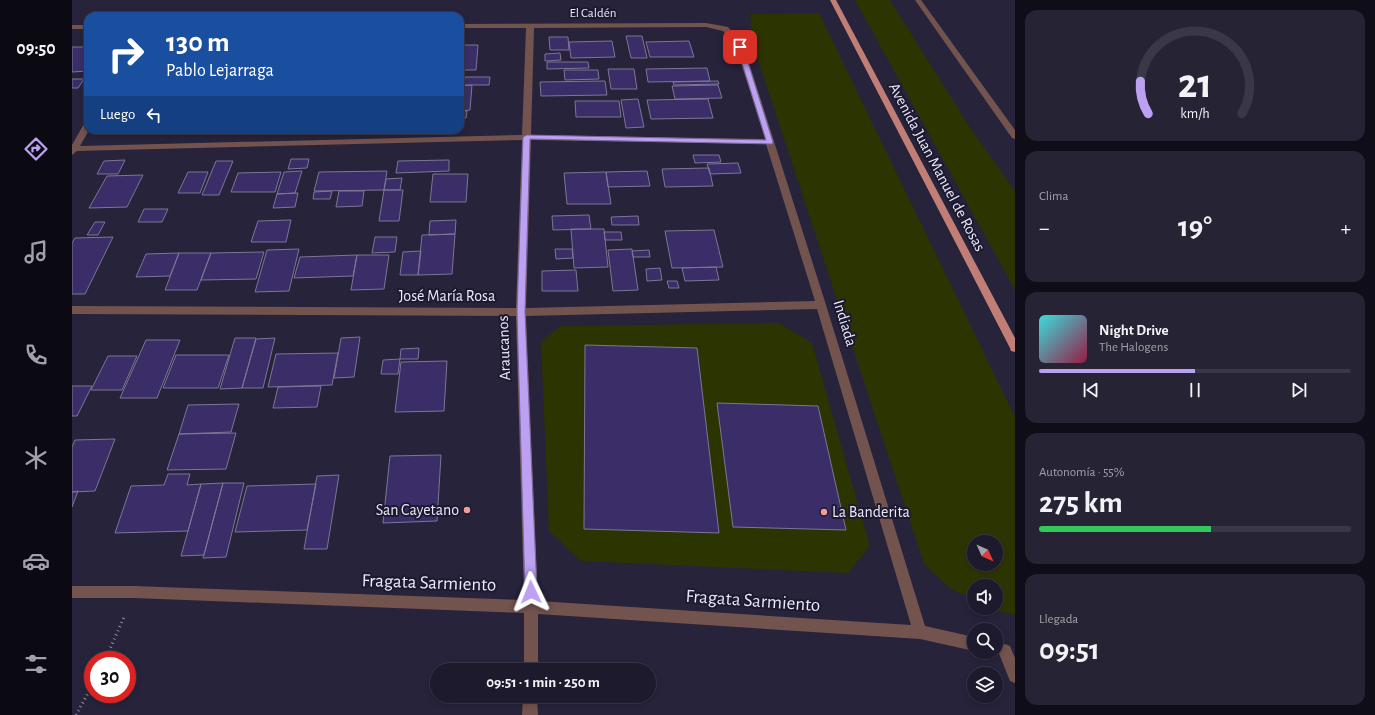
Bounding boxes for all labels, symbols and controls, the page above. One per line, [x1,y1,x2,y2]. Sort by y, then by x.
street label: El Caldén [569,7,617,20]
icon: right [100,28,152,80]
text: 130 m [166,29,230,57]
pin [723,30,757,64]
icon: arrive [729,36,751,58]
text: 09:50 [16,40,56,58]
text: Pablo Lejarraga [166,62,274,80]
text: 21 [1178,63,1212,104]
street label: Avenida Juan Manuel de Rosas [886,80,988,254]
icon: left [143,104,165,126]
text: km/h [1180,106,1210,120]
text: Luego [100,107,135,122]
icon: directions [22,135,50,163]
text: Clima [1039,190,1069,203]
text: 19° [1178,212,1212,242]
text: − [1039,217,1050,239]
text: + [1340,217,1351,239]
icon: music [22,238,50,266]
street label: José María Rosa [399,288,495,304]
street label: Indiada [830,298,860,348]
street label: Araucanos [495,315,513,381]
text: Night Drive [1099,323,1169,338]
icon: phone [22,341,50,369]
text: The Halogens [1099,341,1168,354]
icon: previous [1080,379,1102,401]
icon: pause [1184,379,1206,401]
icon: next [1288,379,1310,401]
icon: climate [22,444,50,472]
text: Autonomía · 55% [1039,466,1124,479]
text: 275 km [1039,488,1123,518]
place label: San Cayetano [376,502,459,519]
place label: La Banderita [832,504,910,520]
marker: San Cayetano [462,505,472,515]
marker: La Banderita [819,507,829,517]
north arrow [967,535,1003,571]
map controls [967,535,1003,703]
icon: car [22,547,50,575]
street label: Fragata Sarmiento [361,571,497,595]
position arrow [510,571,552,613]
button: sound [967,579,1003,615]
street label: Fragata Sarmiento [685,587,821,615]
text: Llegada [1039,613,1078,626]
button: search [967,623,1003,659]
text: 09:51 [1039,635,1100,665]
icon: filters [22,650,50,678]
speed limit sign: 30 [84,651,136,703]
button: layers [967,667,1003,703]
text: 09:51 · 1 min · 250 m [486,675,600,690]

